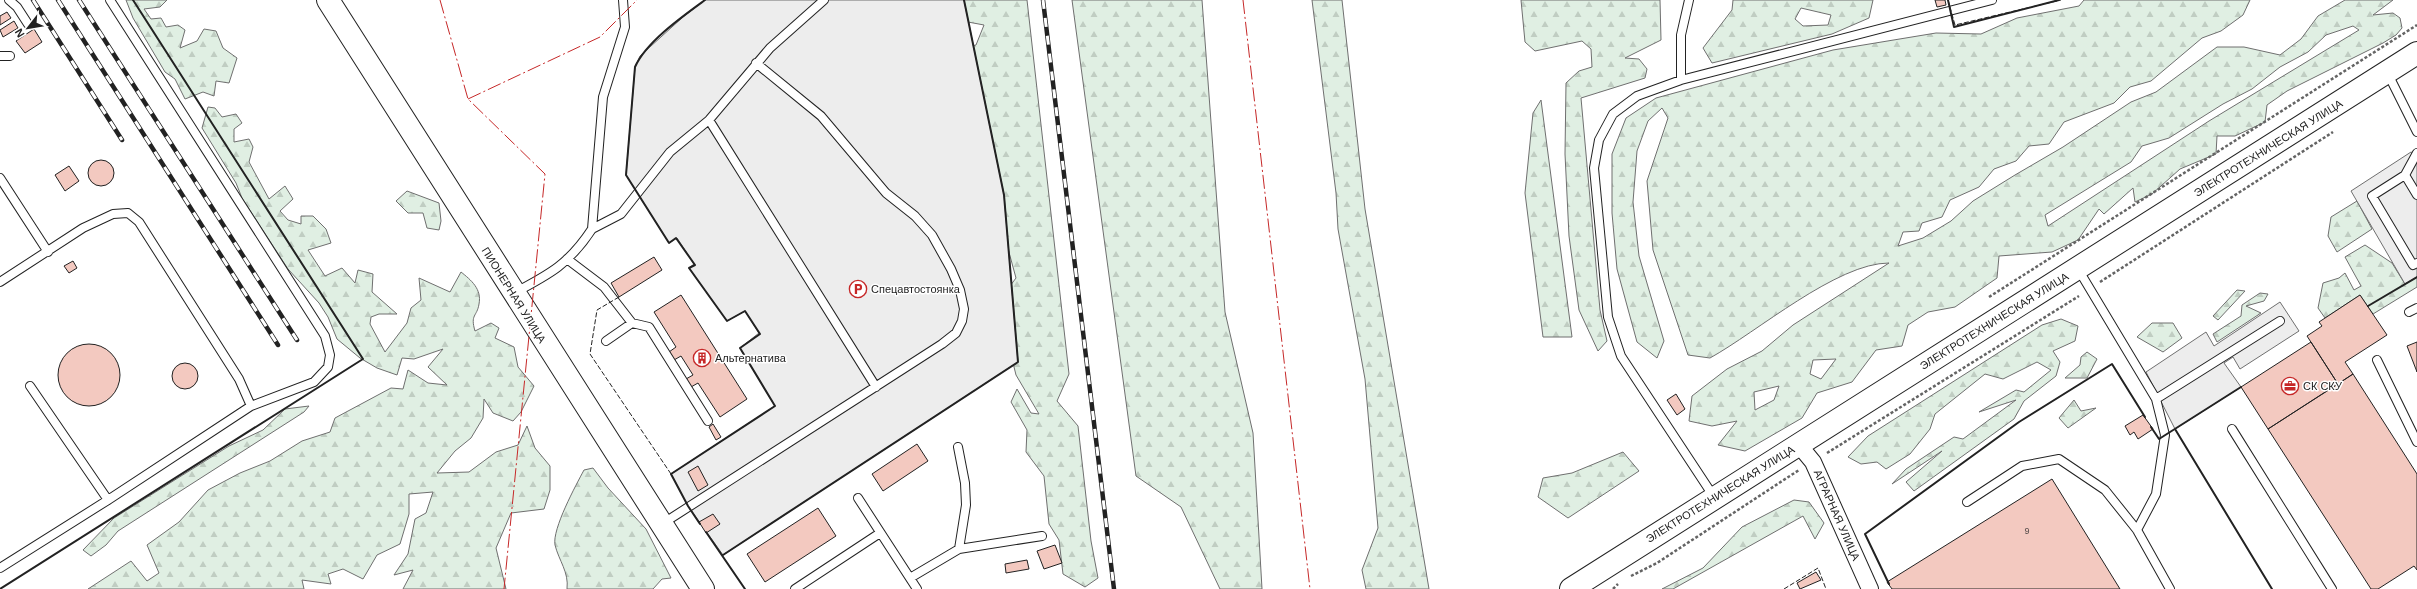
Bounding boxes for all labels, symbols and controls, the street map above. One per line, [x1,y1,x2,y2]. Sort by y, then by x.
north arrow [8,8,48,48]
text: N [12,27,27,40]
street label: ЭЛЕКТРОТЕХНИЧЕСКАЯ УЛИЦА [2192,97,2345,199]
street label: ПИОНЕРНАЯ УЛИЦА [480,245,549,346]
street label: ЭЛЕКТРОТЕХНИЧЕСКАЯ УЛИЦА [1918,270,2071,372]
parking icon: Спецавтостоянка [848,279,868,299]
place label: Спецавтостоянка [871,283,961,295]
building icon: Альтернатива [692,348,712,368]
place label: Альтернатива [715,352,787,364]
office icon: СК СКУ [2280,376,2300,396]
place label: СК СКУ [2303,380,2343,392]
street label: ЭЛЕКТРОТЕХНИЧЕСКАЯ УЛИЦА [1644,443,1797,545]
street label: АГРАРНАЯ УЛИЦА [1812,468,1863,563]
house number: 9 [2024,526,2030,536]

